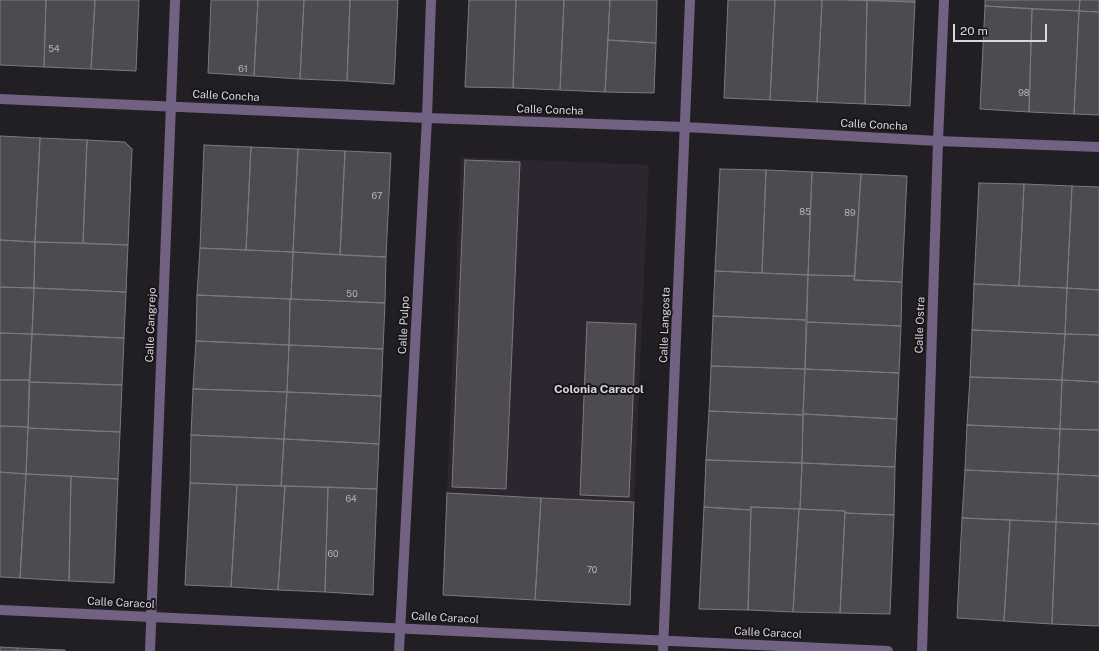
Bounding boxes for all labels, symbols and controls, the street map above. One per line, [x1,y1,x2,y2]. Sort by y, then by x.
scale bar [955,16,1049,42]
text: 20 m [960,24,988,38]
house number: 54 [48,44,60,54]
house number: 61 [238,64,248,74]
street label: Calle Concha [192,88,260,104]
house number: 98 [1018,88,1030,98]
street label: Calle Concha [516,102,584,118]
street label: Calle Concha [840,117,908,133]
house number: 67 [372,191,382,201]
house number: 85 [799,207,811,217]
house number: 89 [844,208,856,218]
street label: Calle Cangrejo [143,287,159,363]
street label: Calle Langosta [657,287,673,363]
house number: 50 [346,289,358,299]
street label: Calle Pulpo [396,296,412,354]
street label: Calle Ostra [912,296,928,354]
district label: Colonia Caracol [554,382,644,396]
house number: 64 [345,494,357,504]
house number: 60 [327,549,339,559]
house number: 70 [587,565,597,575]
street label: Calle Caracol [87,595,155,611]
street label: Calle Caracol [411,610,479,626]
street label: Calle Caracol [734,625,802,641]

